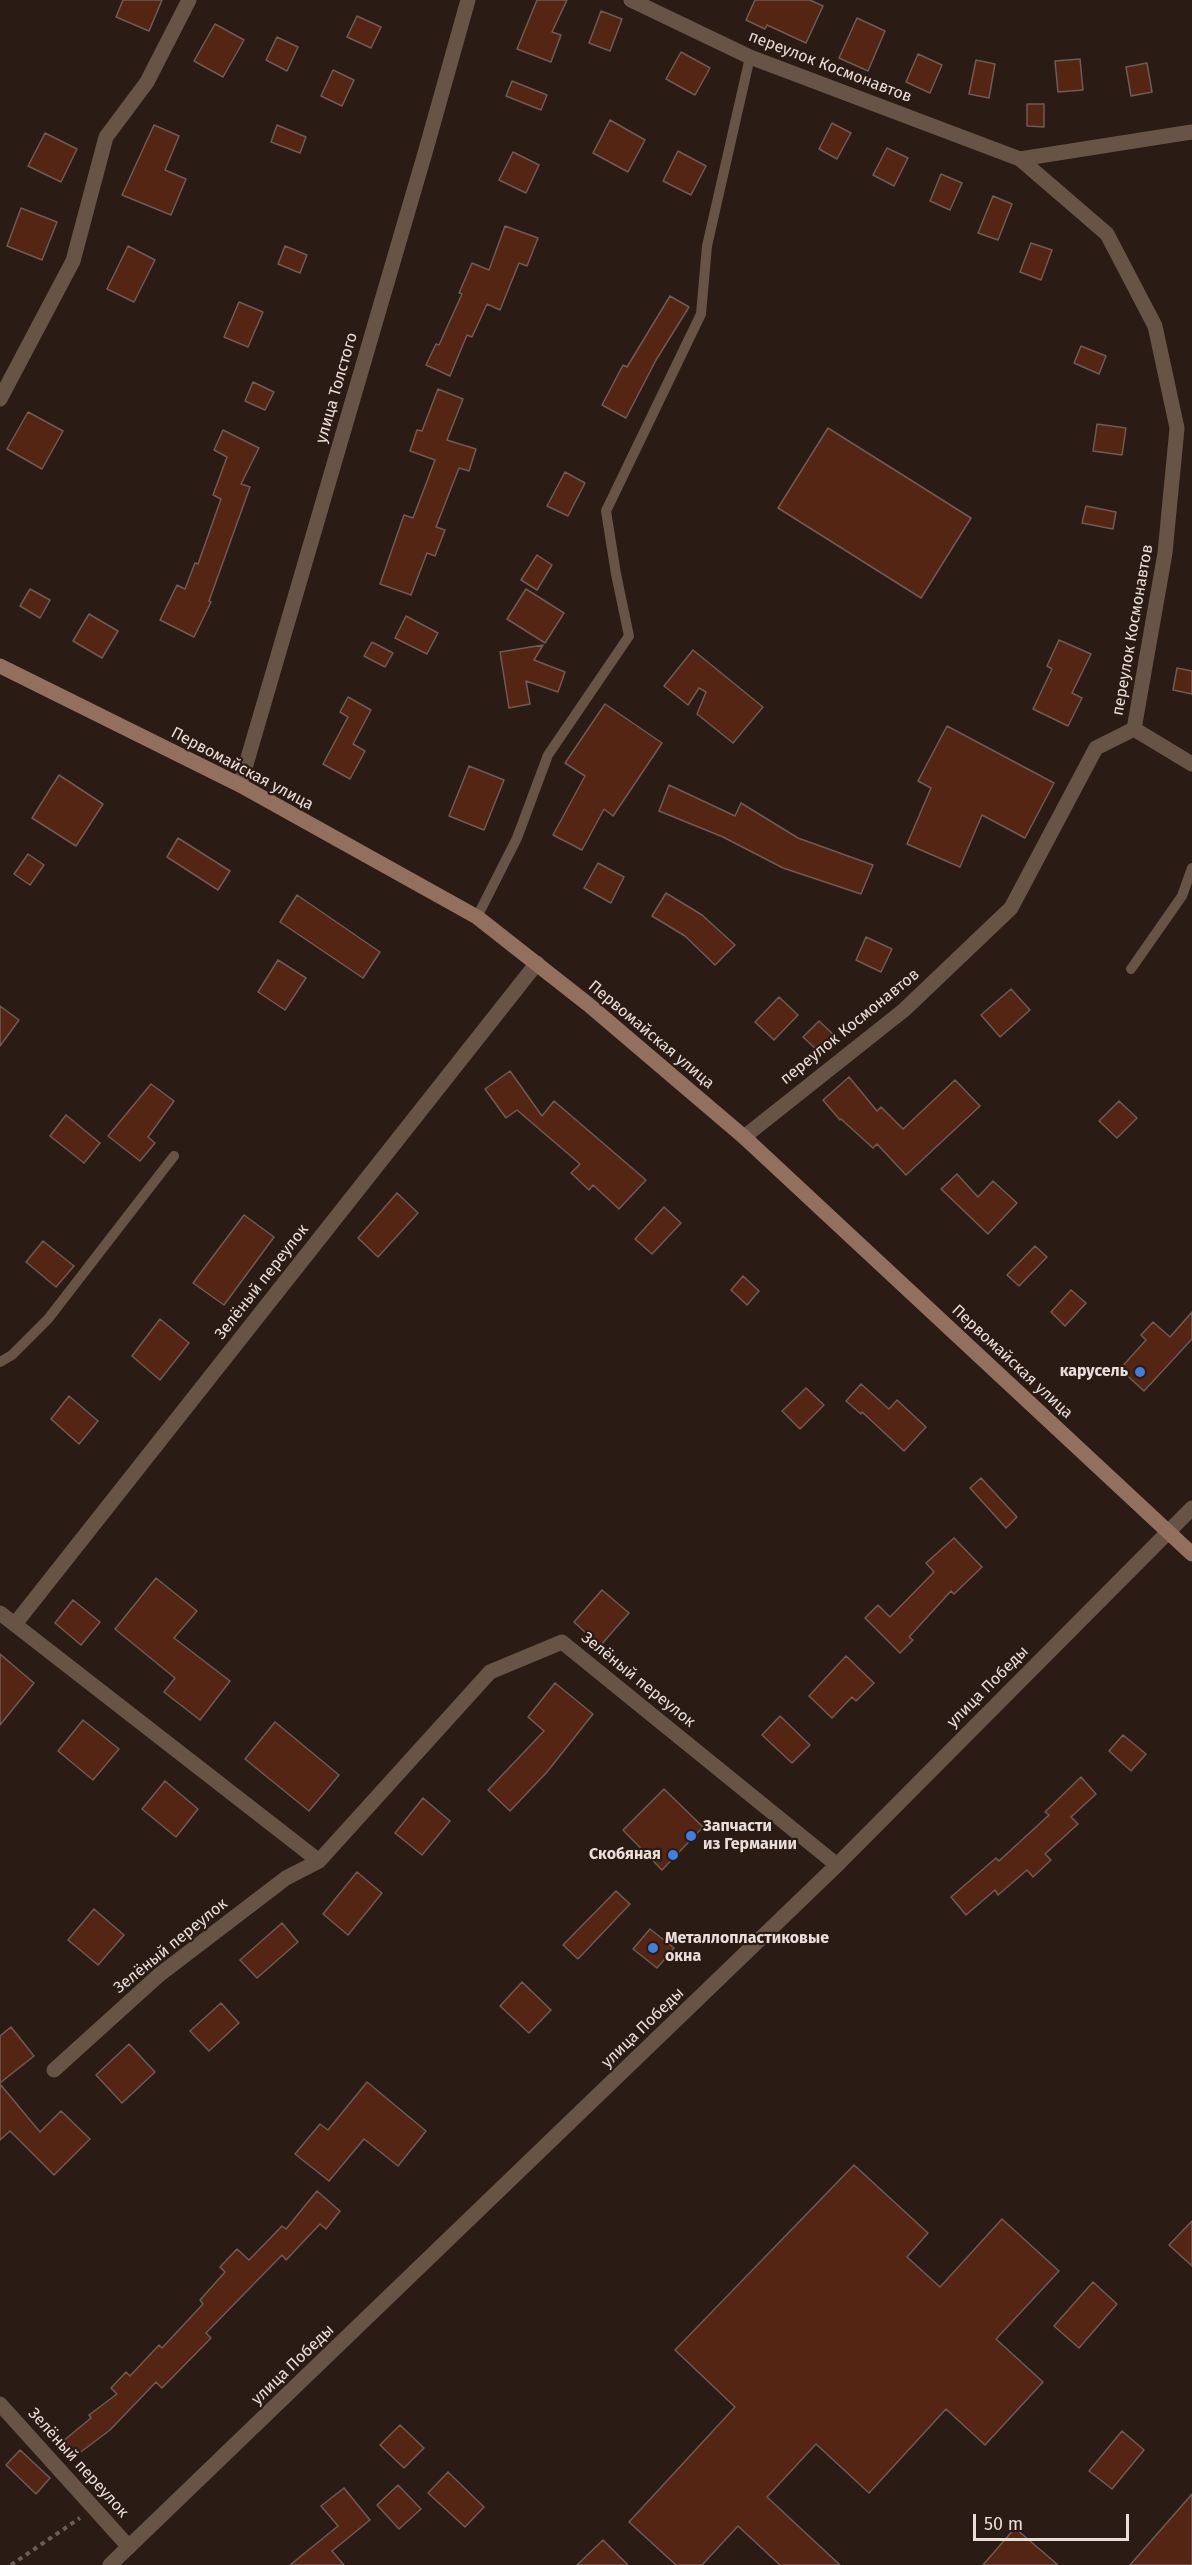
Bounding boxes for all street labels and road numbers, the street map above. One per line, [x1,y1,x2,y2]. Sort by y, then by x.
street label: переулок Космонавтов [746,27,914,107]
street label: улица Толстого [312,330,362,446]
street label: переулок Космонавтов [1108,543,1158,717]
street label: Первомайская улица [168,723,316,815]
street label: переулок Космонавтов [777,965,923,1089]
street label: Первомайская улица [584,977,718,1093]
street label: Зелёный переулок [211,1221,313,1343]
street label: Первомайская улица [948,1301,1076,1423]
street label: Зелёный переулок [577,1628,699,1732]
street label: улица Победы [943,1642,1033,1732]
street label: Зелёный переулок [110,1894,232,1998]
street label: улица Победы [598,1984,688,2072]
street label: улица Победы [248,2321,338,2409]
street label: Зелёный переулок [24,2404,132,2522]

